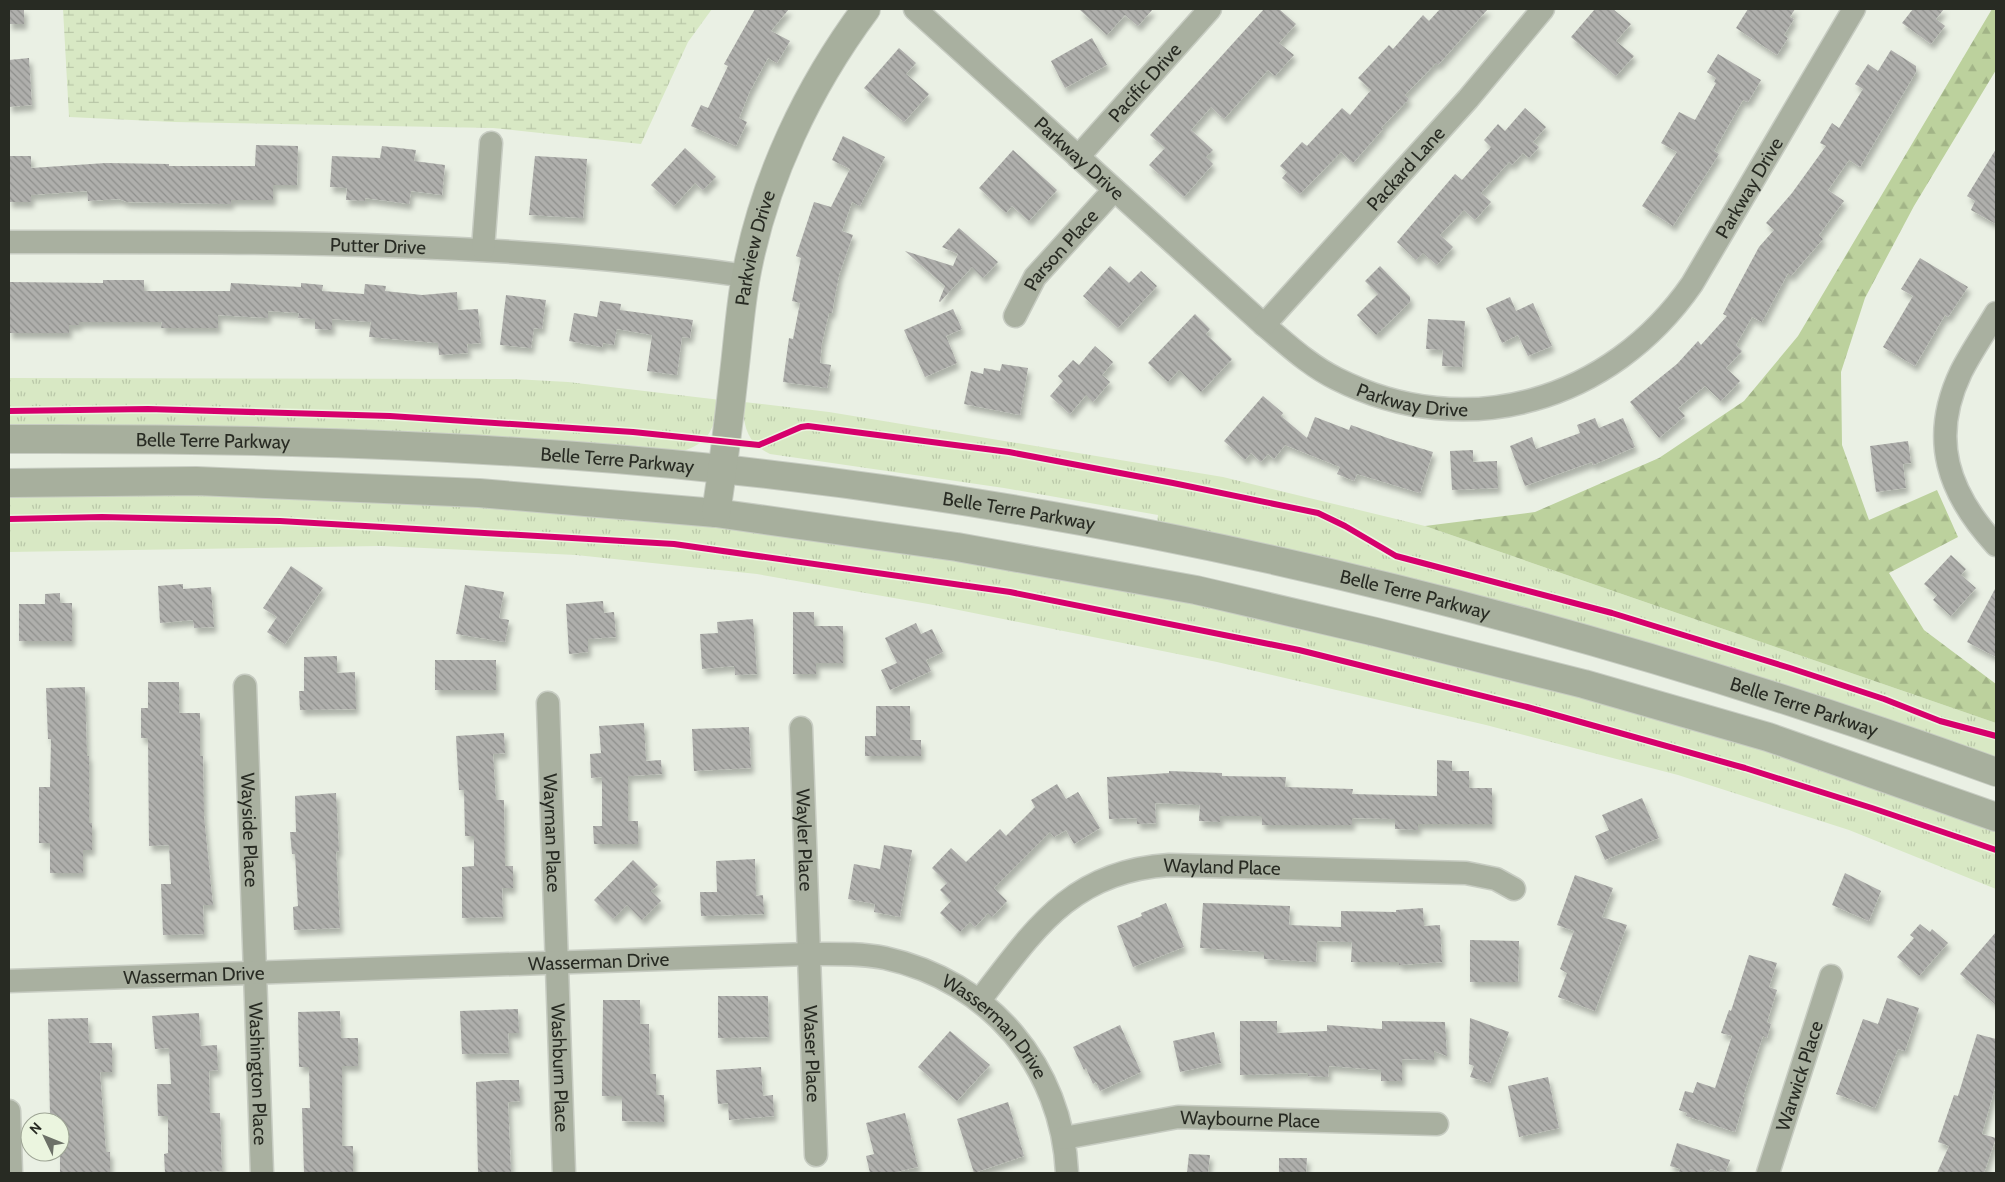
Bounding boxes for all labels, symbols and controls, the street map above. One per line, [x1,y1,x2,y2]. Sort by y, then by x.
street label: Pacific Drive [1104,38,1186,127]
street label: Parkway Drive [1030,112,1129,205]
street label: Packard Lane [1362,122,1450,216]
street label: Parkway Drive [1711,133,1788,242]
street label: Parkview Drive [731,187,780,307]
street label: Parson Place [1019,204,1103,295]
street label: Putter Drive [330,233,427,259]
street label: Parkway Drive [1353,378,1468,421]
street label: Belle Terre Parkway [136,428,291,454]
street label: Belle Terre Parkway [540,442,696,478]
street label: Belle Terre Parkway [941,487,1098,536]
street label: Belle Terre Parkway [1338,565,1493,625]
street label: Belle Terre Parkway [1727,672,1882,742]
street label: Wayside Place [236,772,263,888]
street label: Wayman Place [538,773,565,893]
street label: Wayler Place [791,788,818,892]
street label: Wayland Place [1163,854,1281,880]
street label: Wasserman Drive [528,948,670,975]
street label: Wasserman Drive [123,961,265,989]
street label: Wasserman Drive [938,969,1052,1083]
street label: Washington Place [244,1002,272,1146]
street label: Washburn Place [546,1003,574,1133]
street label: Waser Place [799,1005,825,1103]
street label: Warwick Place [1771,1018,1828,1134]
street label: Waybourne Place [1180,1106,1321,1133]
north arrow [20,1112,70,1162]
text: N [26,1118,45,1138]

